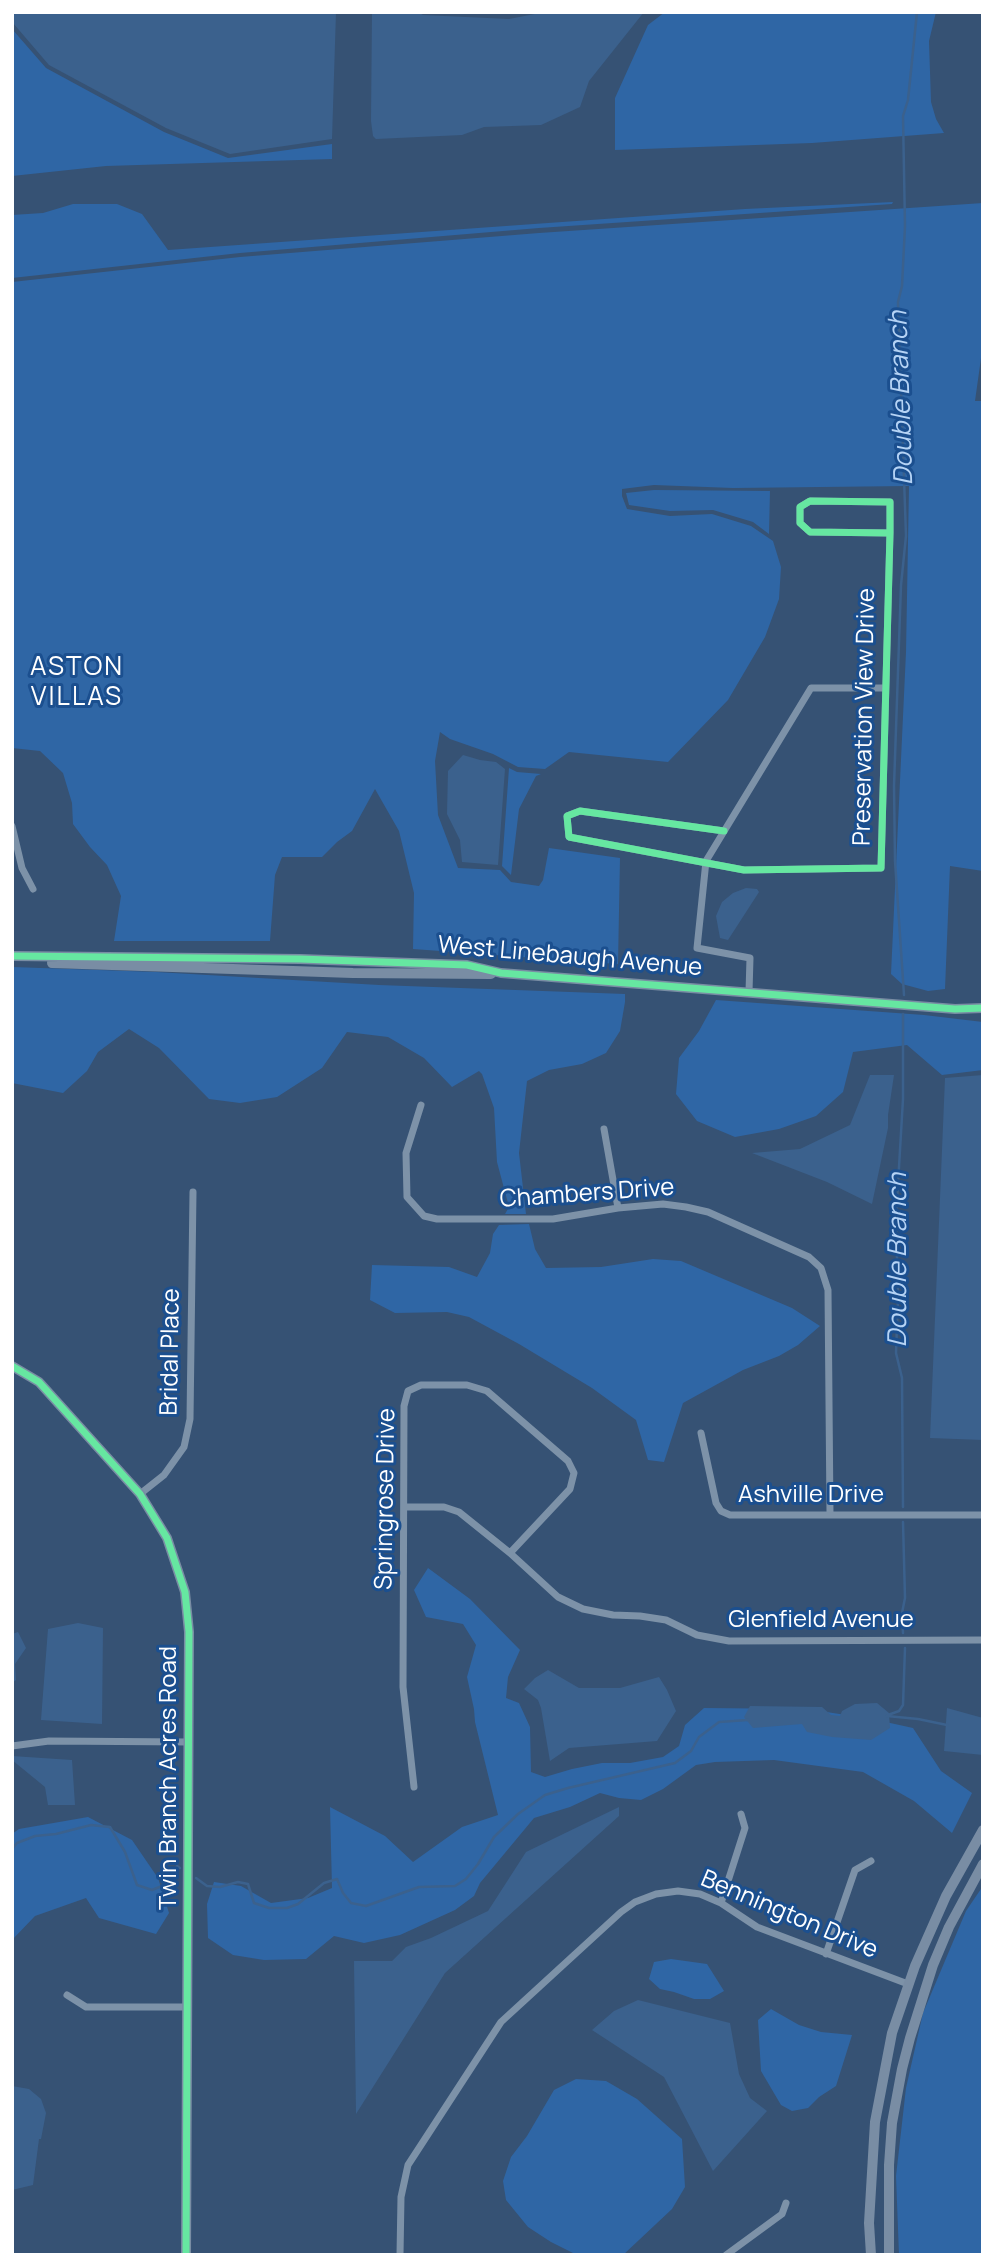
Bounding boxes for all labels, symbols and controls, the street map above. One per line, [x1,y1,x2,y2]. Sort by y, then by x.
water label: Double Branch [883,310,921,486]
street label: Preservation View Drive [848,588,882,846]
district label: ASTON VILLAS [31,652,123,714]
street label: West Linebaugh Avenue [437,931,703,983]
water label: Double Branch [883,1173,915,1347]
street label: Chambers Drive [499,1174,675,1214]
street label: Bridal Place [155,1288,187,1416]
street label: Springrose Drive [370,1408,402,1590]
street label: Ashville Drive [738,1481,884,1509]
street label: Glenfield Avenue [728,1606,914,1634]
street label: Twin Branch Acres Road [155,1646,183,1910]
street label: Bennington Drive [696,1865,882,1965]

